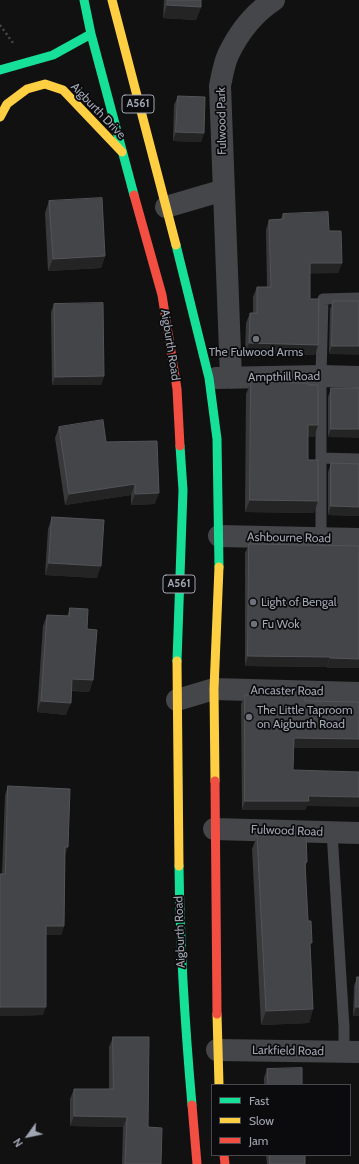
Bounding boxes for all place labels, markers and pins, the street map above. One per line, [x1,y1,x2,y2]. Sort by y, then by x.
marker: The Fulwood Arms [251,334,261,344]
place label: The Fulwood Arms [209,345,303,359]
place label: Light of Bengal [261,595,336,609]
marker: Light of Bengal [248,597,258,607]
place label: Fu Wok [262,617,300,631]
marker: Fu Wok [249,619,259,629]
place label: The Little Taproom on Aigburth Road [257,703,352,731]
marker: The Little Taproom on Aigburth Road [244,712,254,722]

